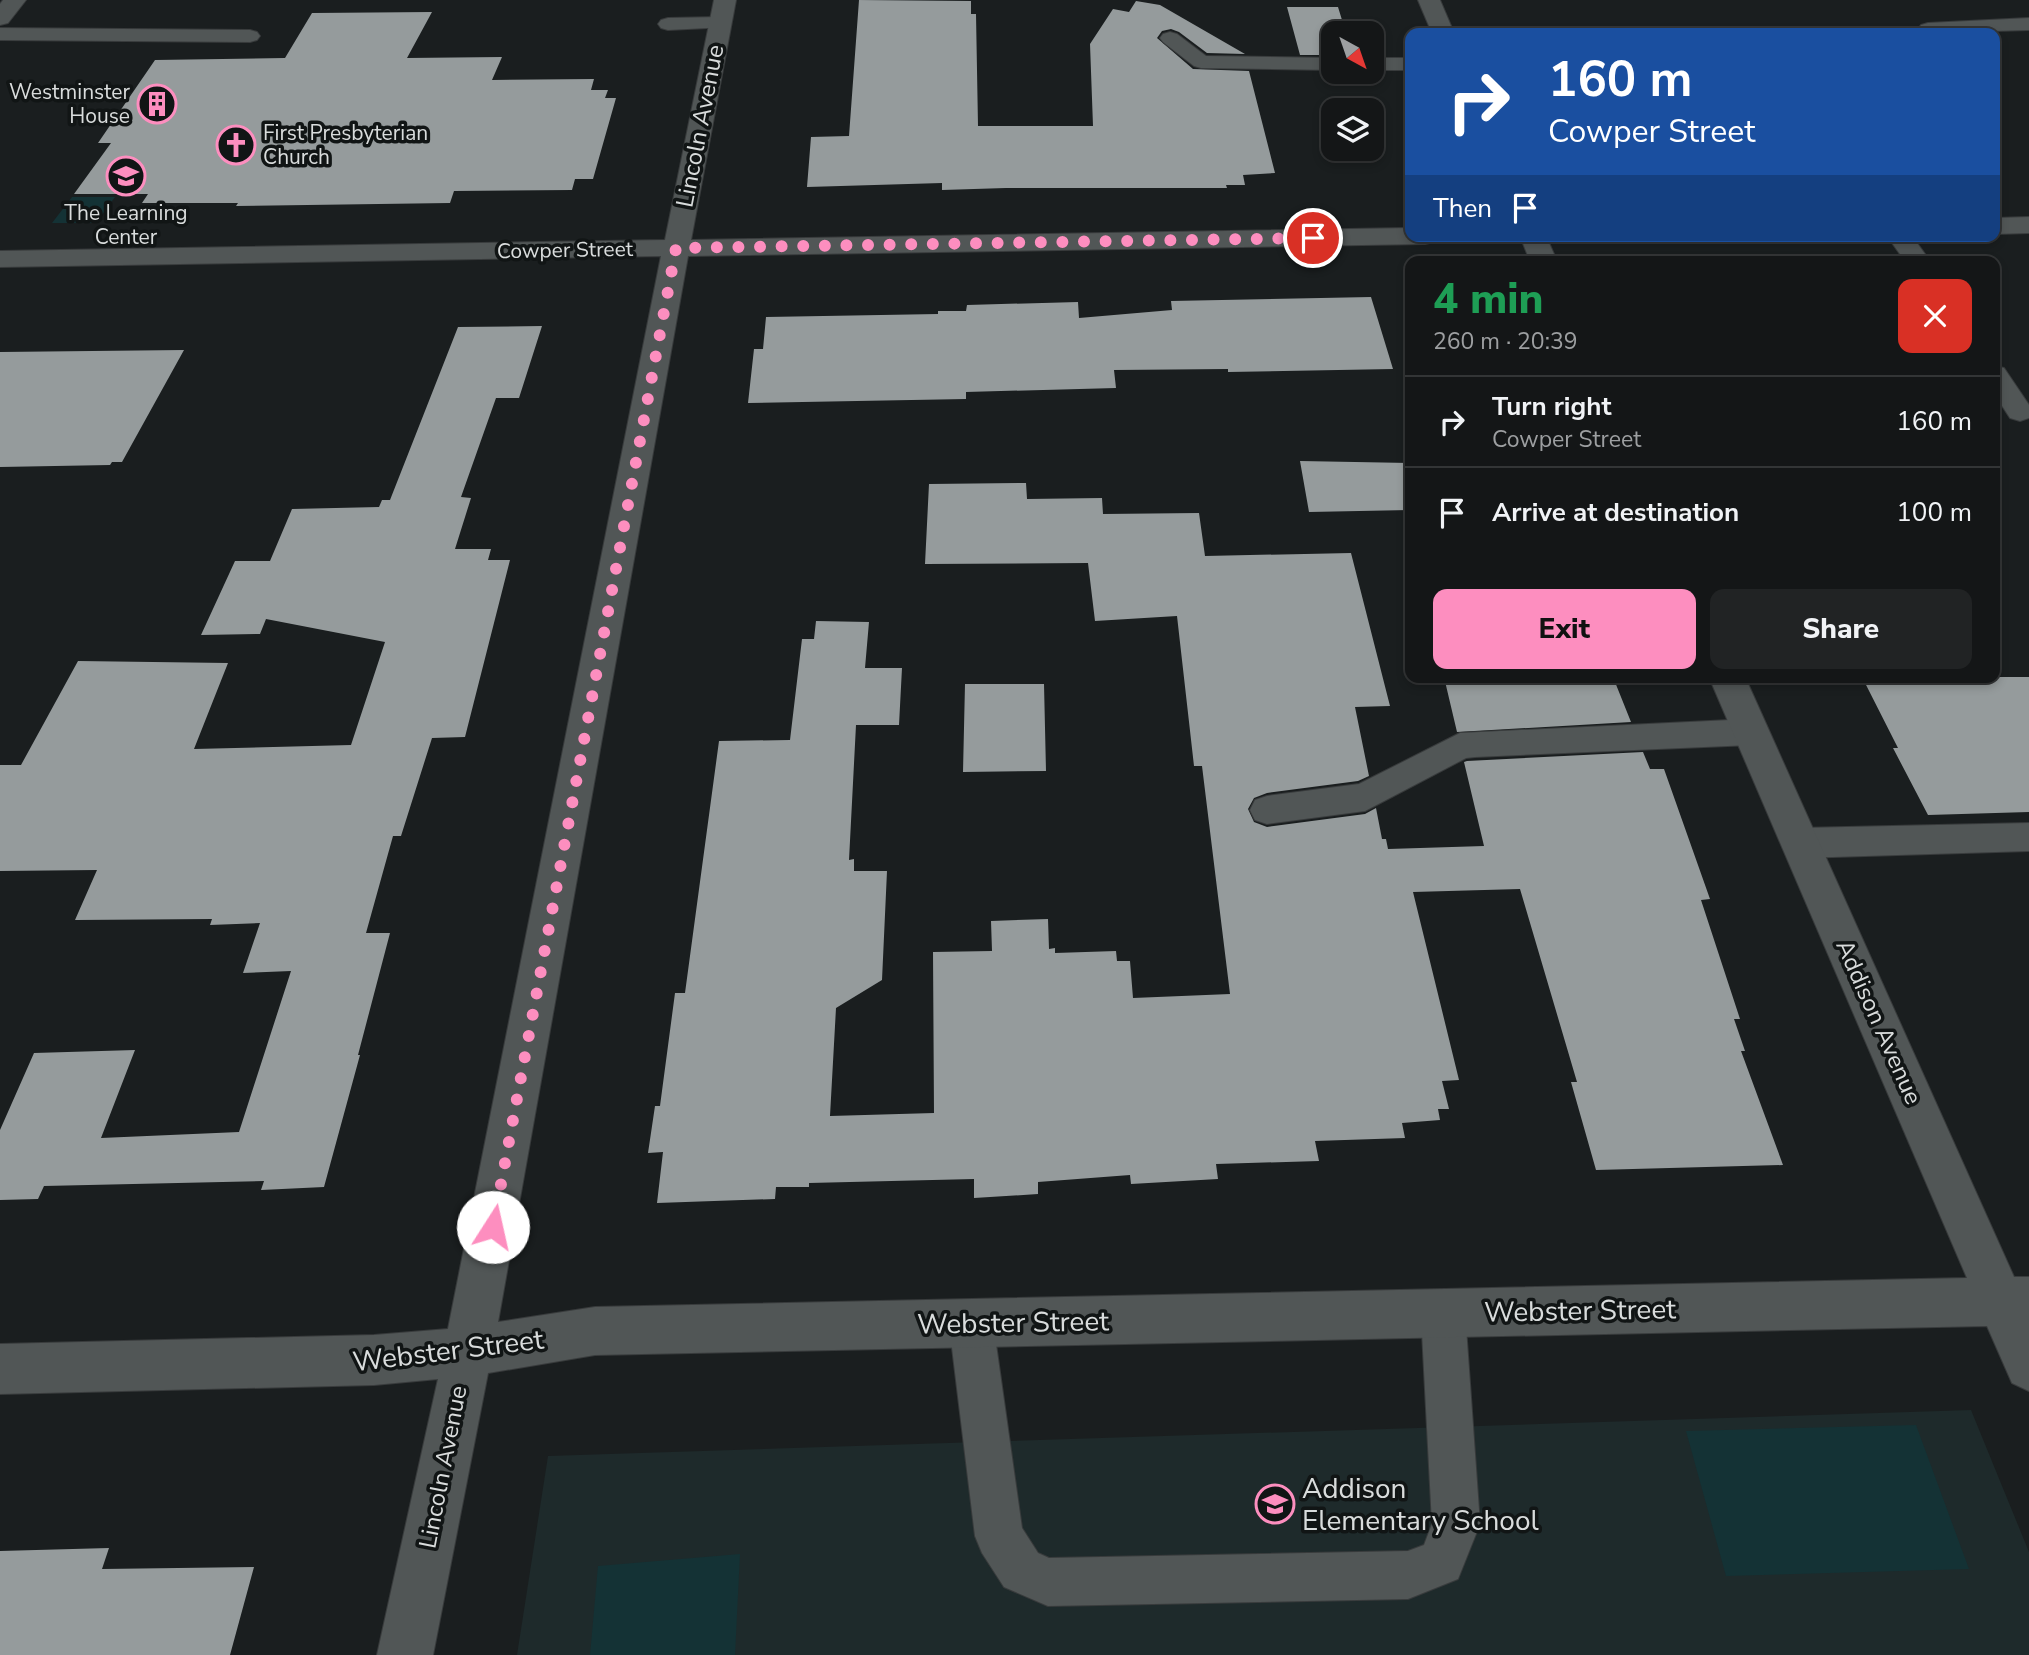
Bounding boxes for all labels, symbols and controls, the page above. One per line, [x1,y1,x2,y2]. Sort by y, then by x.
north arrow [1321,21,1384,84]
map controls [1321,21,1384,161]
street label: Lincoln Avenue [669,42,731,210]
text: 160 m [1548,46,1692,113]
icon: right [1433,56,1524,147]
place label: Westminster House [9,78,130,130]
building icon: Westminster House [136,83,178,125]
button: layers [1321,98,1384,161]
text: Cowper Street [1548,110,1756,153]
place label: First Presbyterian Church [263,119,428,171]
church icon: First Presbyterian Church [215,124,257,166]
school or university icon: The Learning Center [105,155,147,197]
icon: arrive [1506,189,1544,227]
text: Then [1433,191,1492,226]
place label: The Learning Center [64,199,188,251]
pin [1283,208,1343,268]
icon: arrive [1294,219,1332,257]
street label: Cowper Street [497,235,634,265]
text: 4 min [1433,271,1543,328]
button: close [1898,279,1972,353]
text: 260 m · 20:39 [1433,326,1578,357]
text: Turn right [1492,389,1611,424]
icon: right [1433,403,1471,441]
text: 160 m [1896,404,1972,439]
text: Cowper Street [1492,424,1641,455]
icon: arrive [1433,494,1471,532]
text: Arrive at destination [1492,495,1739,530]
text: 100 m [1896,495,1972,530]
button: Exit [1433,589,1696,669]
button: Share [1710,589,1972,669]
street label: Addison Avenue [1828,935,1930,1109]
position arrow [456,1190,530,1264]
street label: Webster Street [1484,1290,1676,1332]
street label: Webster Street [917,1302,1109,1344]
street label: Webster Street [351,1320,546,1382]
street label: Lincoln Avenue [412,1383,474,1551]
place label: Addison Elementary School [1302,1470,1539,1540]
school or university icon: Addison Elementary School [1254,1483,1296,1525]

